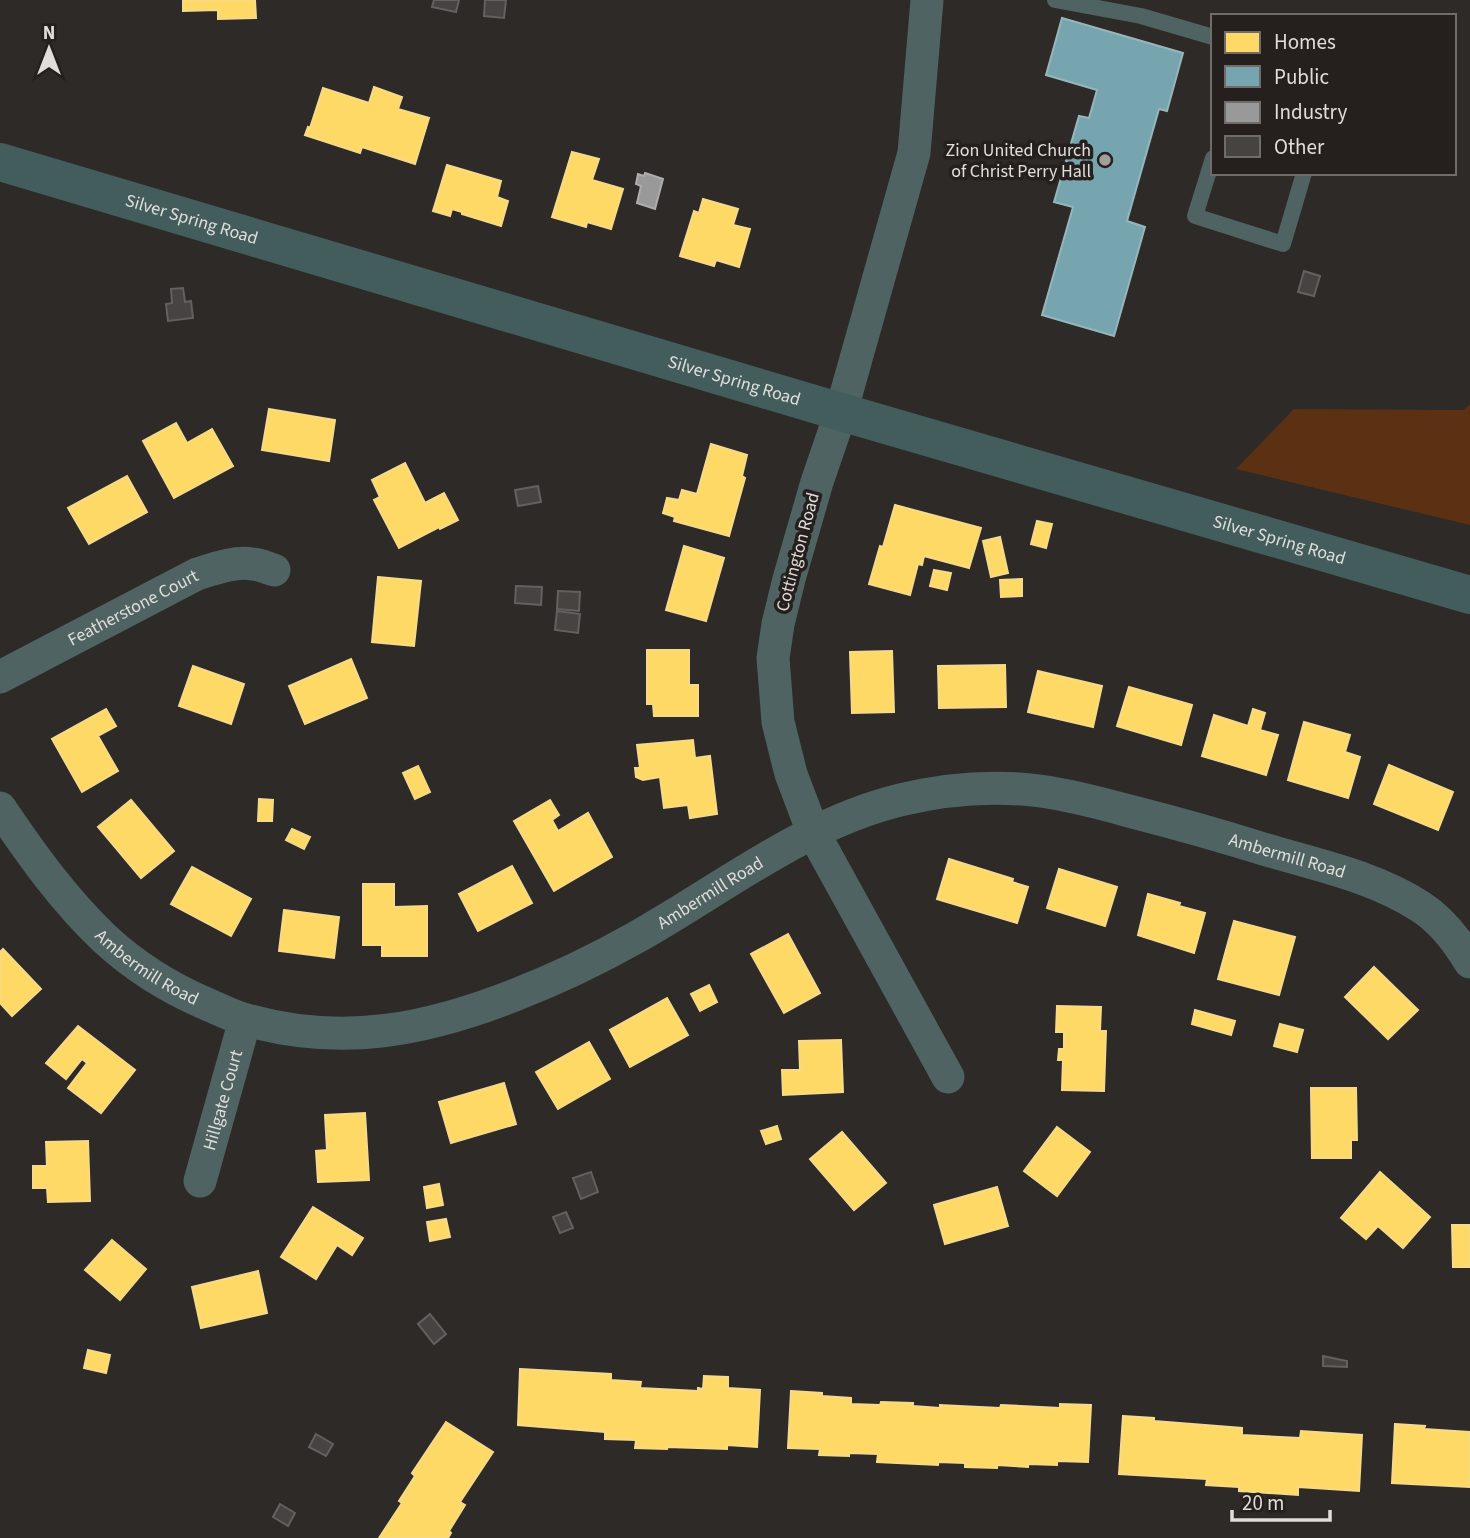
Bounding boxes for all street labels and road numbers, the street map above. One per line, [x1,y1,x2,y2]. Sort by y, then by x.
street label: Silver Spring Road [122,187,261,251]
street label: Silver Spring Road [665,349,804,412]
street label: Cottington Road [770,490,826,614]
street label: Silver Spring Road [1210,508,1349,571]
street label: Featherstone Court [63,563,203,652]
street label: Ambermill Road [1226,827,1349,885]
street label: Ambermill Road [652,850,768,935]
street label: Ambermill Road [89,923,203,1011]
street label: Hillgate Court [197,1047,249,1153]

